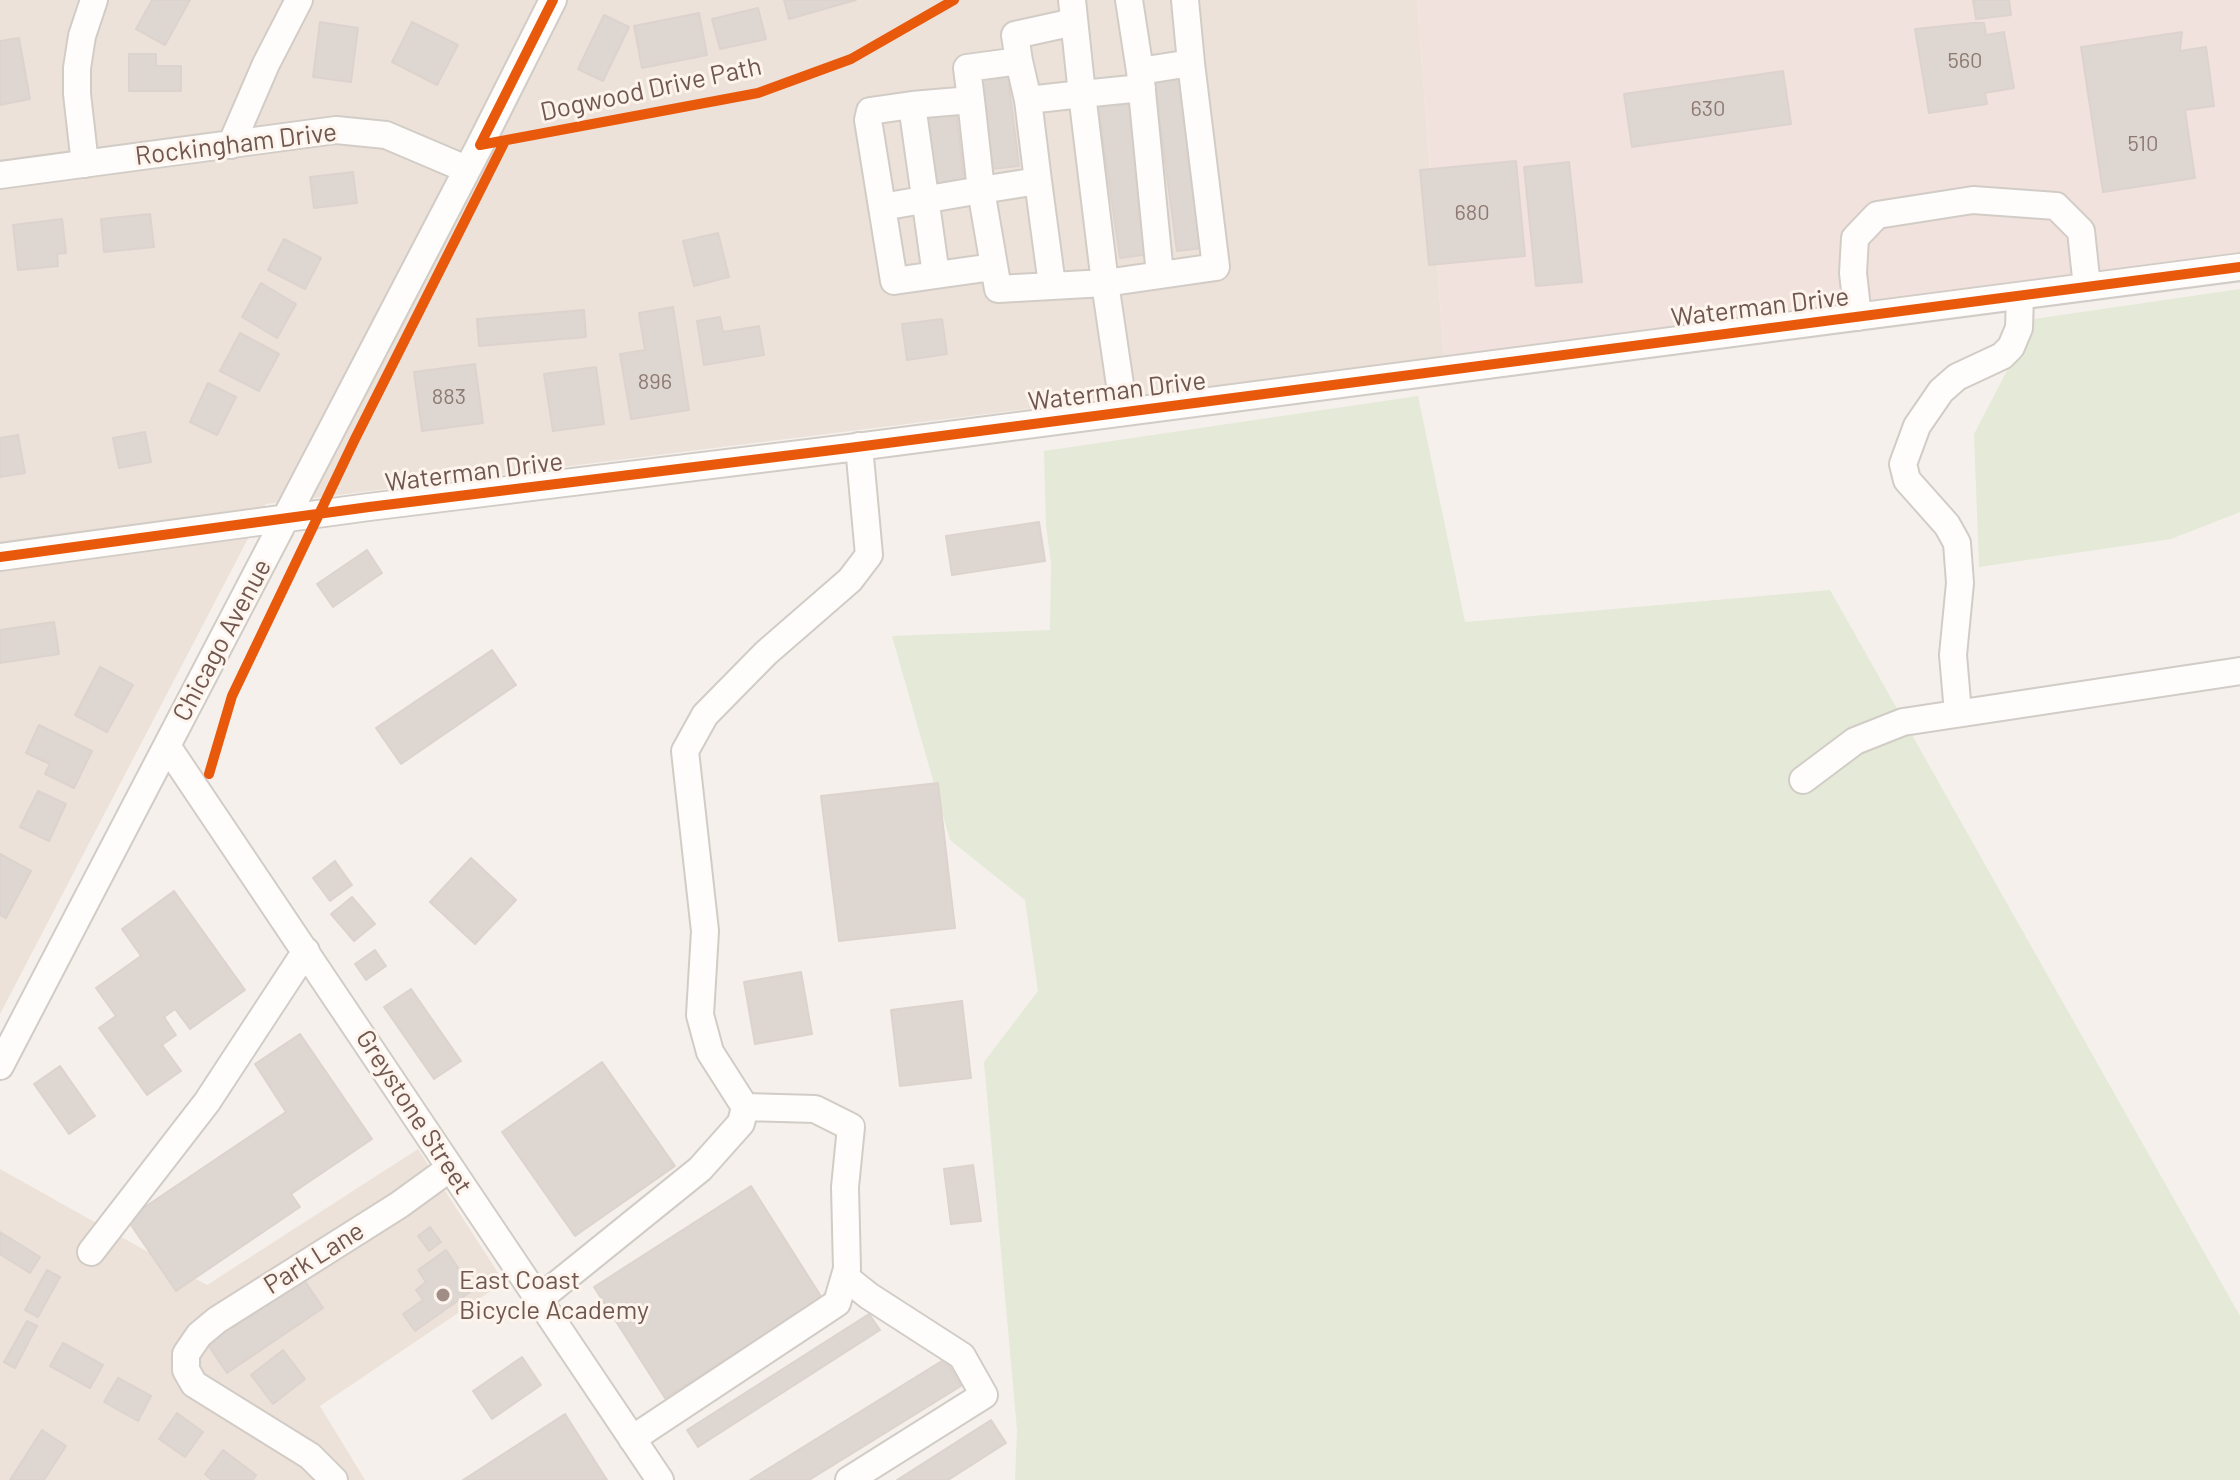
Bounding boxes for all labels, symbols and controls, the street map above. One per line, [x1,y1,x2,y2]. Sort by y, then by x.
house number: 560 [1947,48,1983,74]
street label: Dogwood Drive Path [538,50,764,128]
house number: 630 [1690,96,1726,122]
street label: Rockingham Drive [133,116,339,172]
house number: 510 [2128,131,2158,157]
house number: 680 [1454,200,1490,226]
street label: Waterman Drive [1669,281,1851,333]
street label: Waterman Drive [1026,365,1208,417]
house number: 896 [638,369,672,395]
house number: 883 [432,384,466,410]
street label: Waterman Drive [383,446,565,498]
street label: Chicago Avenue [166,554,278,726]
street label: Greystone Street [349,1024,479,1200]
street label: Park Lane [258,1215,370,1301]
place label: East Coast Bicycle Academy [459,1264,649,1326]
marker: East Coast Bicycle Academy [434,1286,452,1304]

